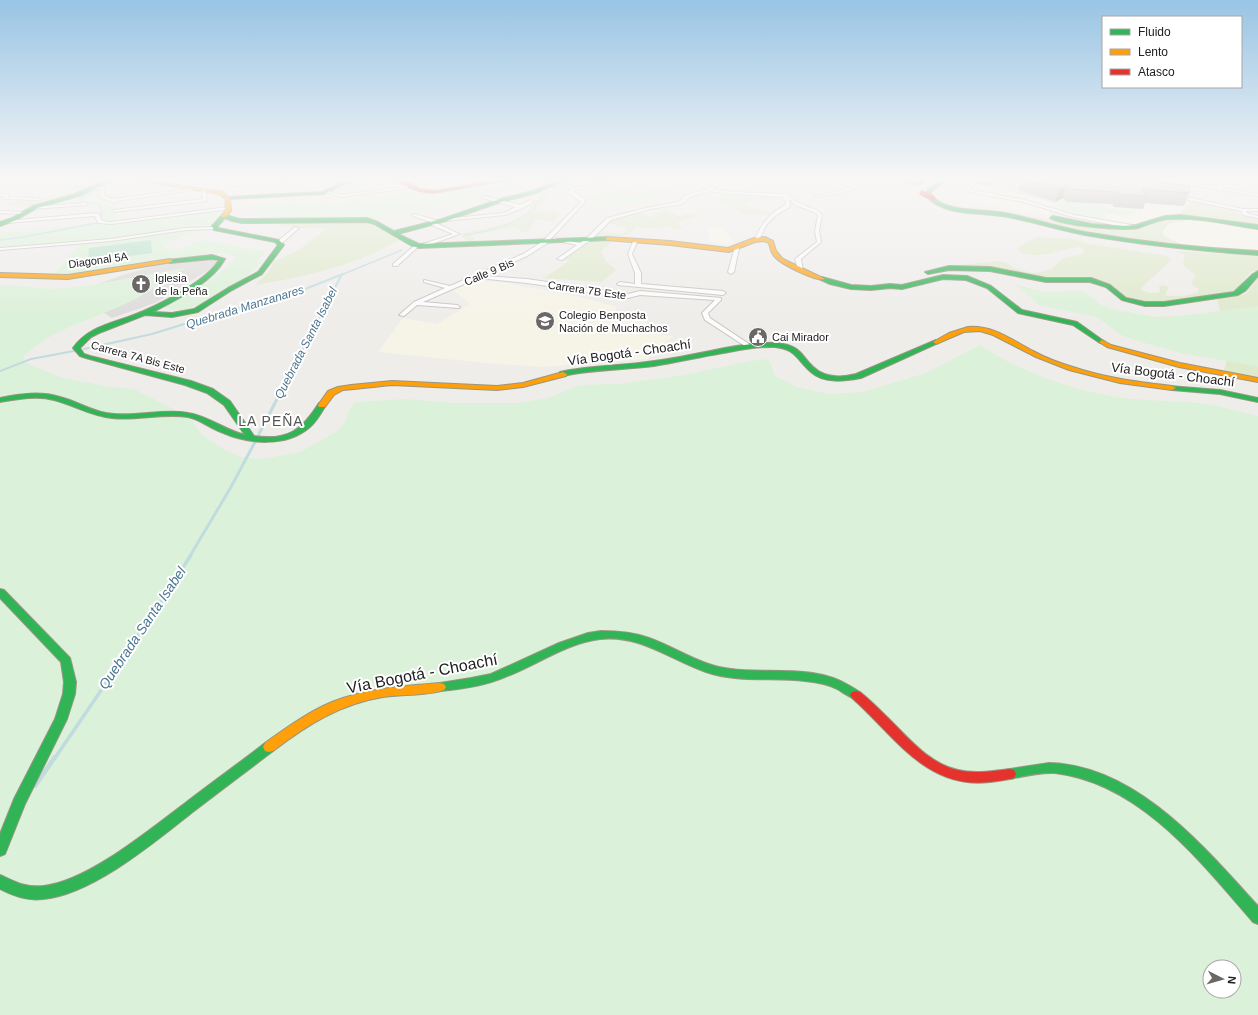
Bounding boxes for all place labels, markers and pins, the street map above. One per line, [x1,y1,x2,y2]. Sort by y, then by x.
place label: Iglesia de la Peña [155,272,208,297]
church icon: Iglesia de la Peña [130,273,152,295]
place label: Colegio Benposta Nación de Muchachos [559,309,668,334]
school or university icon: Colegio Benposta Nación de Muchachos [534,310,556,332]
public building icon: Cai Mirador [747,326,769,348]
place label: Cai Mirador [772,331,829,343]

